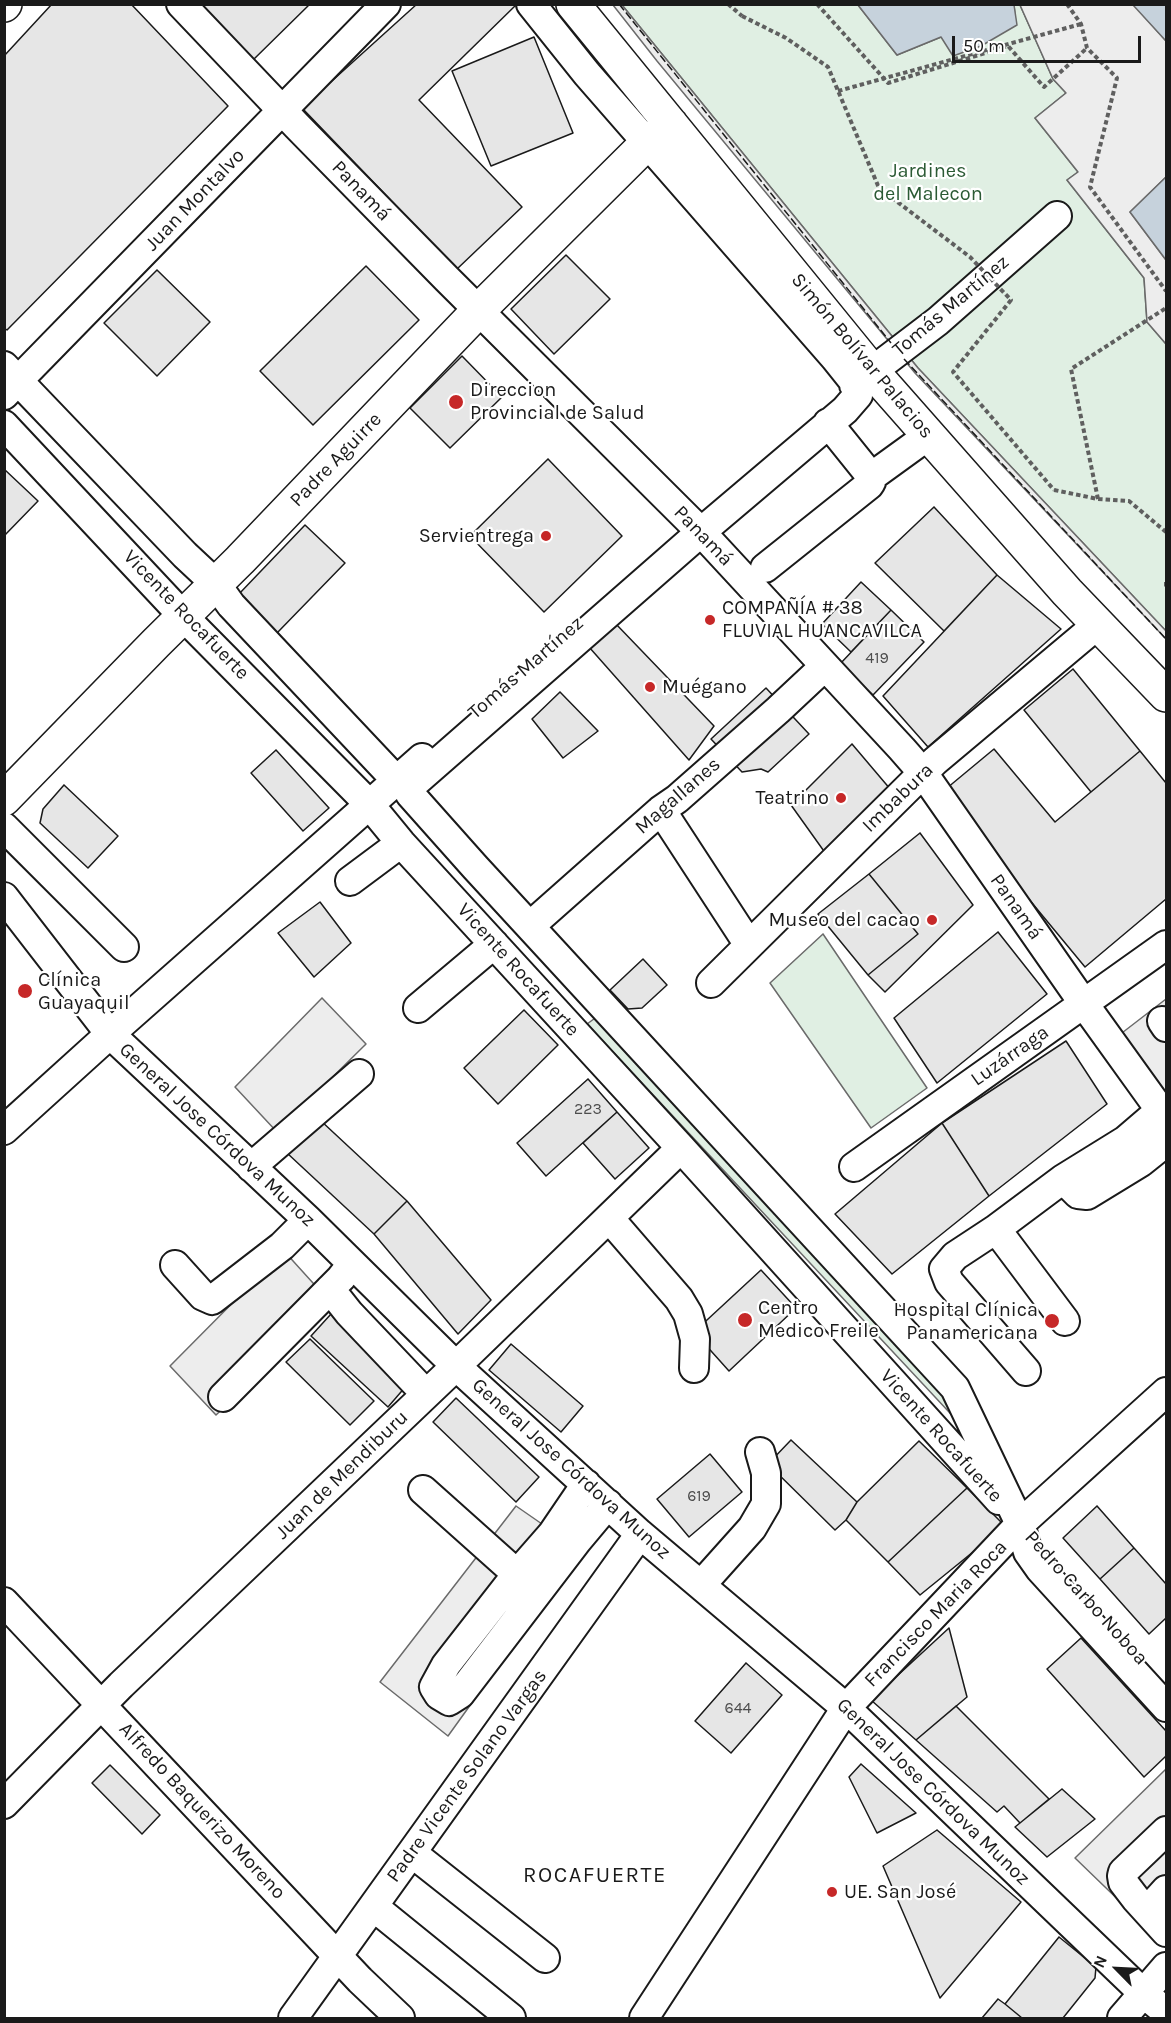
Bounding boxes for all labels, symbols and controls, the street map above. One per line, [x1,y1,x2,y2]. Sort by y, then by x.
scale bar [955,24,1144,62]
text: 50 m [963,35,1005,57]
street label: Juan Montalvo [140,144,250,256]
street label: Panamá [326,156,396,226]
park label: Jardines del Malecon [873,159,983,206]
street label: Tomás Martínez [888,250,1014,362]
street label: Simón Bolívar Palacios [786,268,938,444]
place label: Direccion Provincial de Salud [470,378,644,425]
marker: Direccion Provincial de Salud [447,393,465,411]
street label: Padre Aguirre [285,408,387,512]
street label: Panamá [668,501,738,571]
place label: Servientrega [419,524,534,548]
marker: Servientrega [539,529,553,543]
street label: Vicente Rocafuerte [118,545,254,685]
place label: COMPAÑÍA # 38 FLUVIAL HUANCAVILCA [722,596,922,643]
street label: Tomás Martínez [463,611,589,725]
marker: COMPAÑÍA # 38 FLUVIAL HUANCAVILCA [703,613,717,627]
house number: 419 [865,648,889,668]
place label: Muégano [662,675,747,699]
marker: Muégano [643,680,657,694]
street label: Magallanes [630,752,726,840]
street label: Imbabura [858,758,938,838]
place label: Teatrino [756,786,829,810]
marker: Teatrino [834,791,848,805]
street label: Panamá [985,869,1047,945]
street label: Vicente Rocafuerte [452,898,584,1042]
place label: Museo del cacao [768,908,920,932]
marker: Museo del cacao [925,913,939,927]
place label: Clínica Guayaquil [38,968,130,1015]
marker: Clínica Guayaquil [16,982,34,1000]
street label: Luzárraga [966,1020,1054,1092]
street label: General Jose Córdova Munoz [114,1038,320,1232]
house number: 223 [574,1099,602,1119]
place label: Centro Medico Freile [758,1296,879,1343]
place label: Hospital Clínica Panamericana [893,1298,1038,1345]
marker: Centro Medico Freile [736,1311,754,1329]
marker: Hospital Clínica Panamericana [1043,1312,1061,1330]
street label: Vicente Rocafuerte [875,1364,1007,1508]
street label: General Jose Córdova Munoz [467,1373,675,1565]
street label: Juan de Mendiburu [271,1405,413,1545]
house number: 619 [687,1486,711,1506]
street label: Pedro Carbo Noboa [1019,1526,1153,1670]
street label: Francisco Maria Roca [860,1536,1012,1692]
street label: Padre Vicente Solano Vargas [382,1665,552,1887]
street label: General Jose Córdova Munoz [831,1693,1035,1891]
house number: 644 [724,1698,752,1718]
street label: Alfredo Baquerizo Moreno [114,1718,290,1904]
district label: ROCAFUERTE [523,1863,667,1889]
place label: UE. San José [844,1880,956,1904]
marker: UE. San José [825,1885,839,1899]
north arrow [1087,1939,1147,1999]
text: N [1089,1952,1111,1971]

